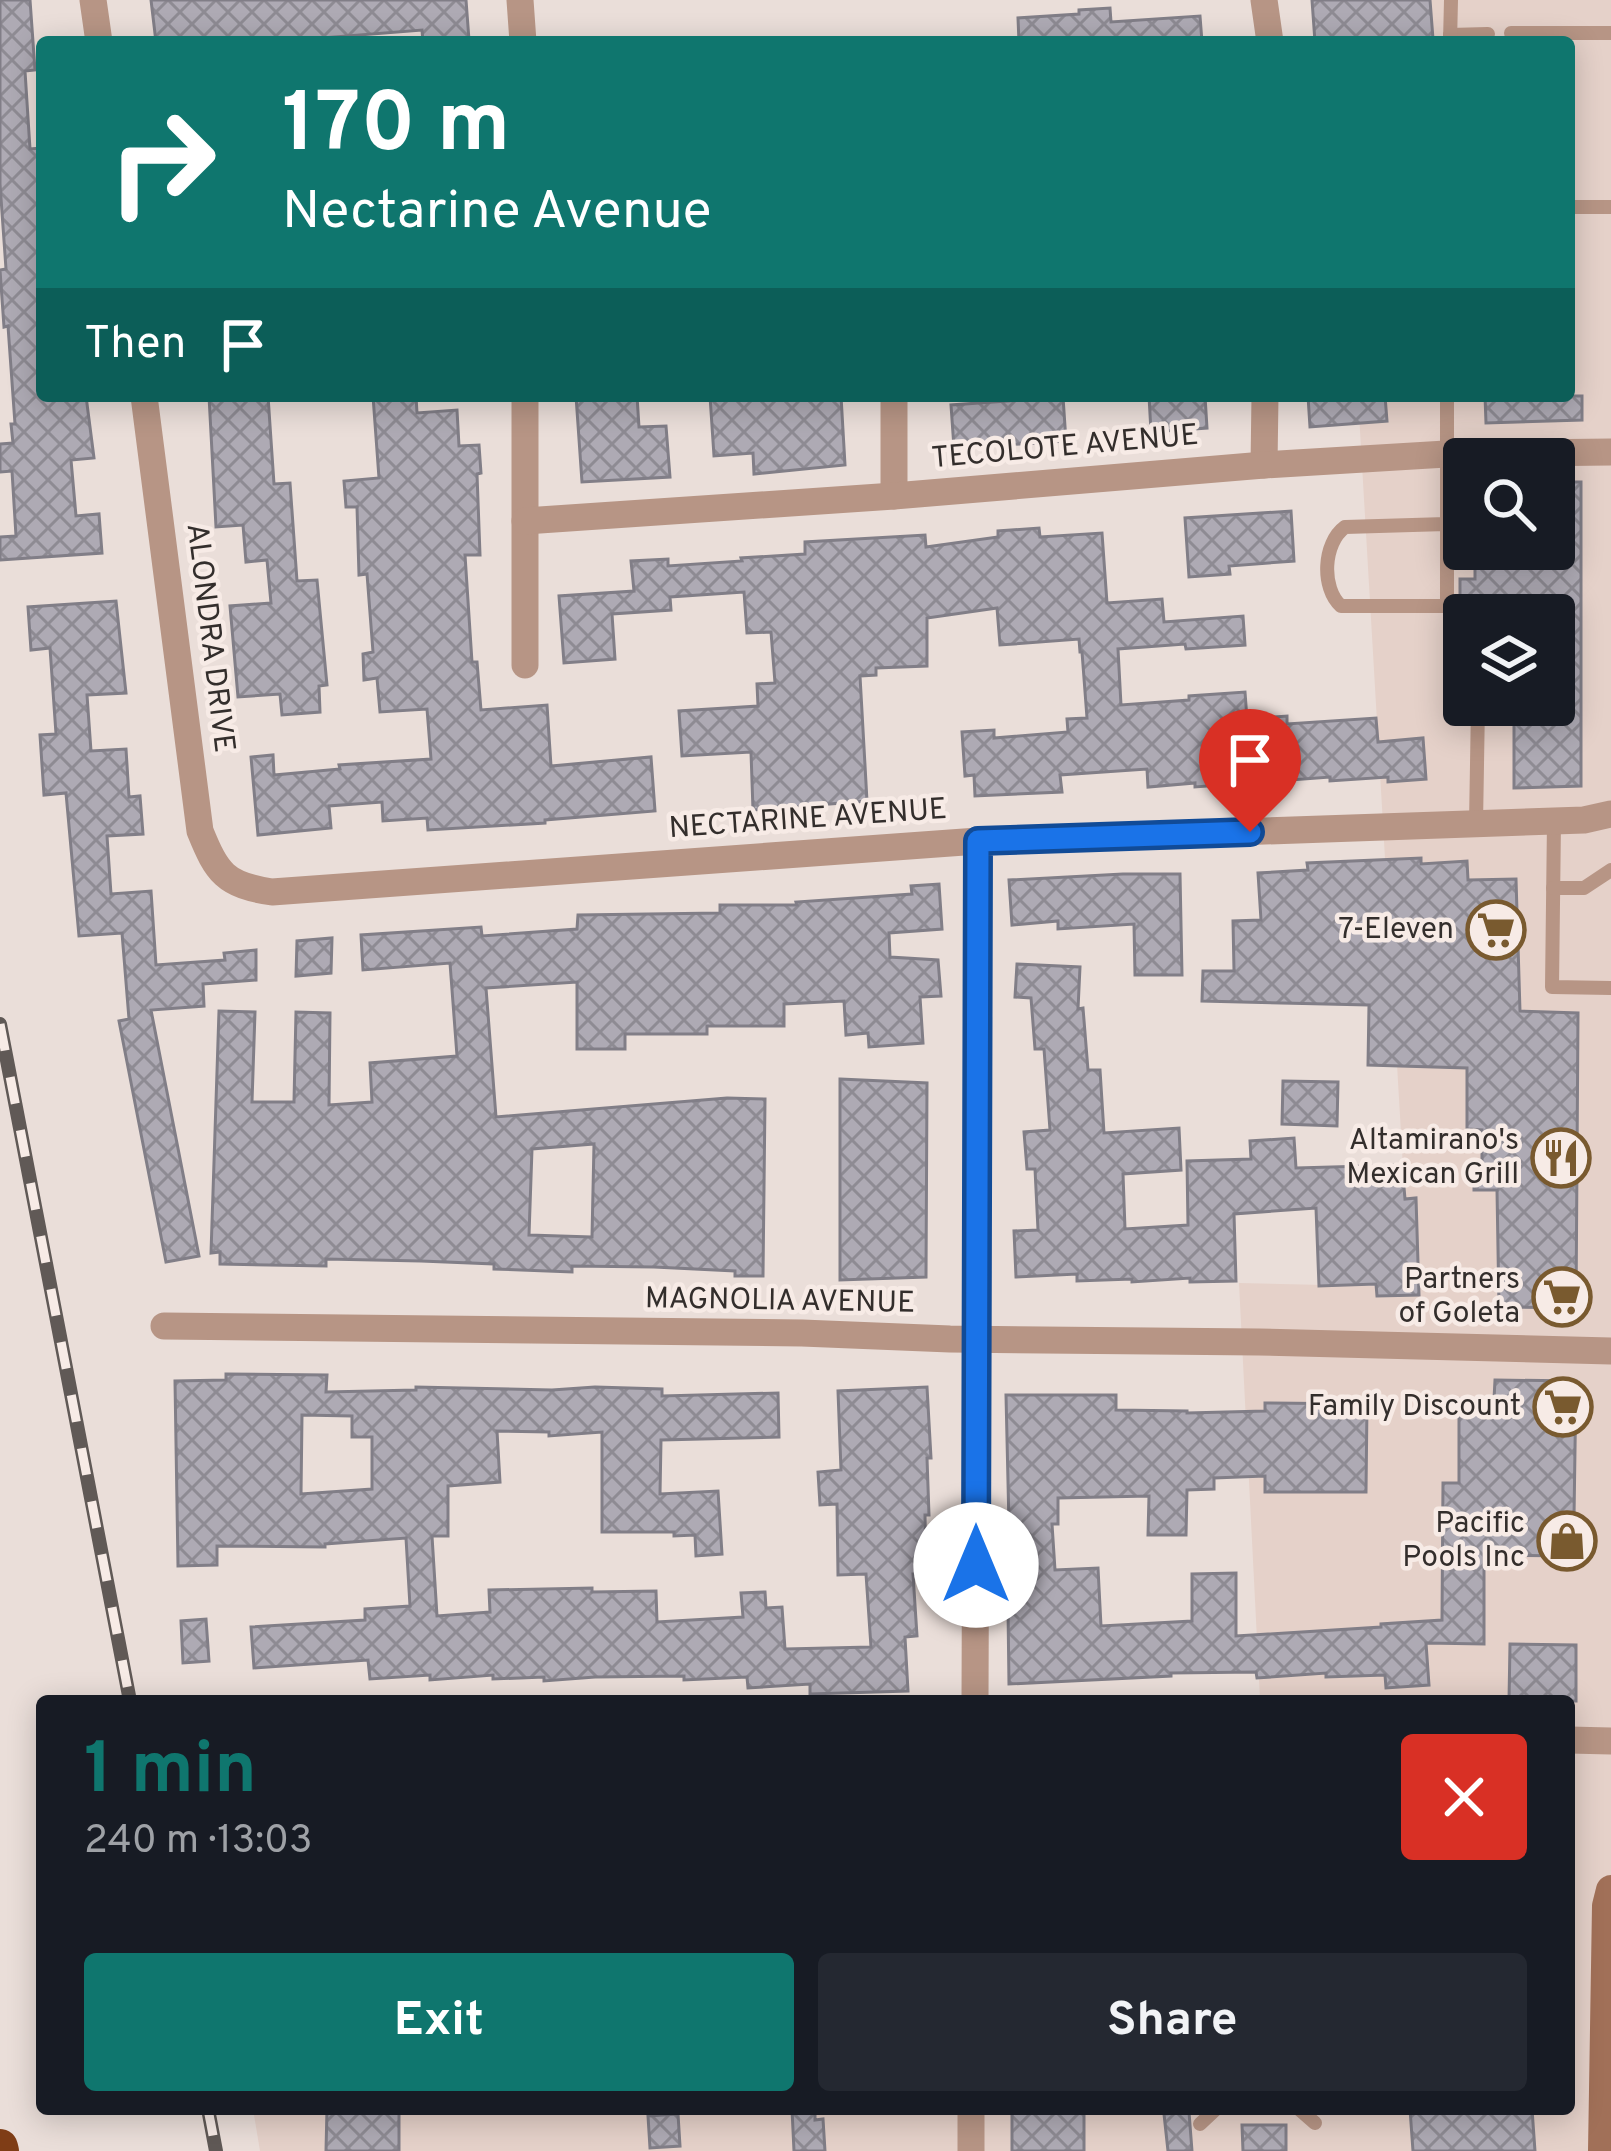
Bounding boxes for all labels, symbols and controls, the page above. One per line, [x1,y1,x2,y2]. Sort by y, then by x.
text: 170 m [282,75,510,181]
icon: right [84,84,240,240]
text: Nectarine Avenue [282,179,712,248]
icon: arrive [210,312,276,378]
text: Then [84,317,186,374]
street label: TECOLOTE AVENUE [930,418,1200,478]
map controls [1443,438,1575,726]
button: search [1443,438,1575,570]
street label: ALONDRA DRIVE [177,521,241,755]
button: layers [1443,594,1575,726]
pin [1199,709,1301,832]
icon: arrive [1217,727,1283,793]
street label: NECTARINE AVENUE [668,792,948,848]
supermarket icon: 7-Eleven [1465,899,1527,961]
place label: 7-Eleven [1338,912,1454,949]
place label: Altamirano's Mexican Grill [1346,1123,1519,1194]
restaurant icon: Altamirano's Mexican Grill [1530,1127,1592,1189]
place label: Partners of Goleta [1399,1262,1520,1333]
supermarket icon: Partners of Goleta [1531,1266,1593,1328]
street label: MAGNOLIA AVENUE [645,1281,915,1323]
supermarket icon: Family Discount [1532,1376,1594,1438]
place label: Family Discount [1308,1389,1521,1426]
position arrow [913,1502,1039,1628]
place label: Pacific Pools Inc [1402,1506,1525,1577]
shop icon: Pacific Pools Inc [1536,1510,1598,1572]
text: 1 min [84,1727,257,1819]
button: close [1401,1734,1527,1860]
text: 240 m · 13:03 [84,1818,313,1867]
button: Exit [84,1953,794,2091]
button: Share [818,1953,1527,2091]

